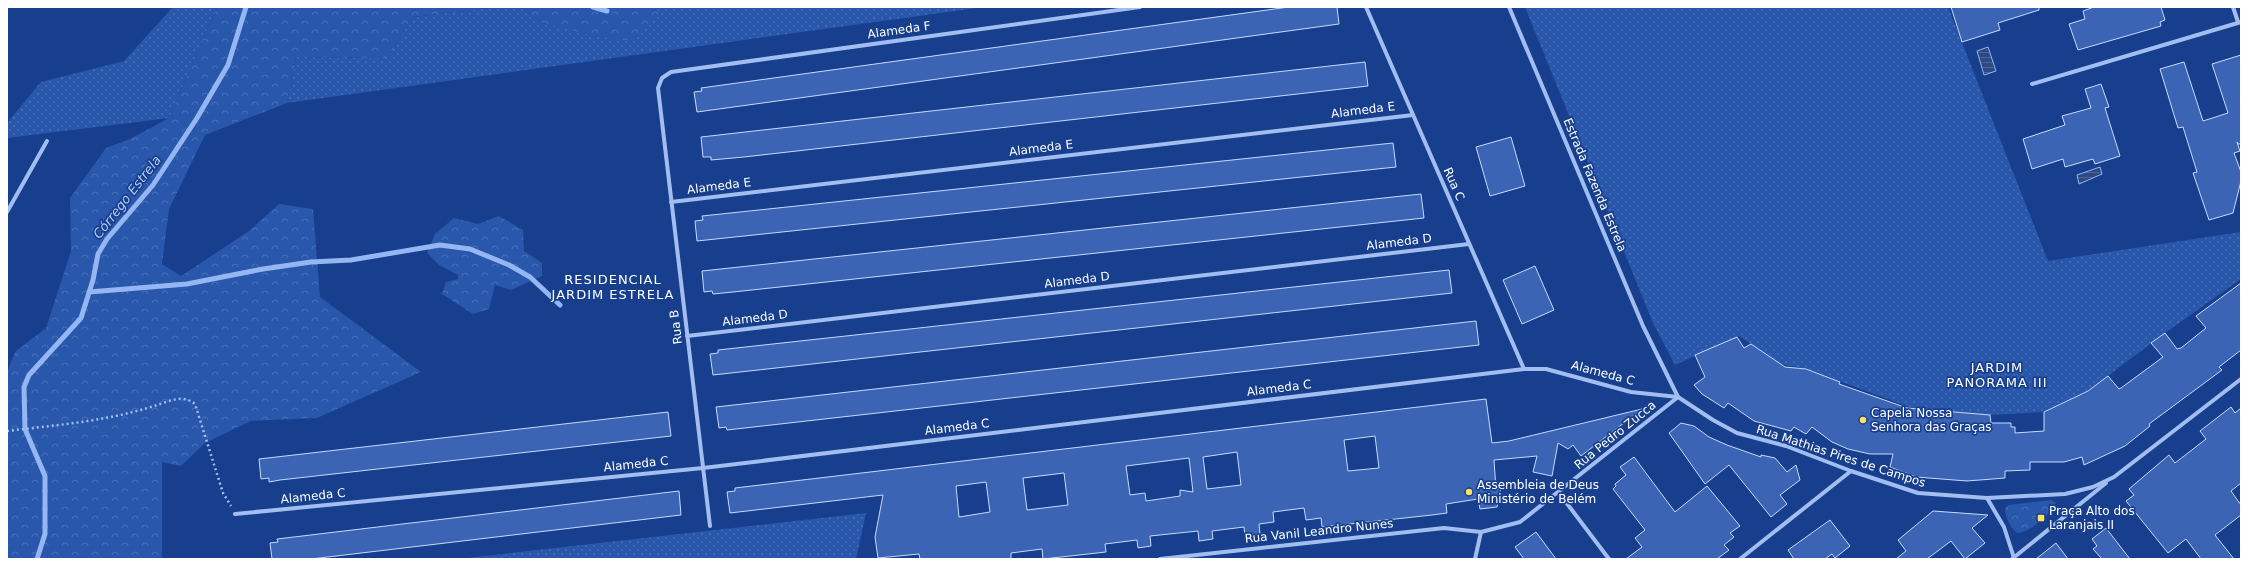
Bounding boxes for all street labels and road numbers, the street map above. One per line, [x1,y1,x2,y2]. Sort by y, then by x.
street label: Alameda F [867,19,932,41]
street label: Alameda E [1330,99,1396,121]
street label: Estrada Fazenda Estrela [1560,116,1630,254]
street label: Alameda E [1008,137,1074,159]
street label: Rua C [1440,165,1468,203]
street label: Alameda E [686,175,752,197]
street label: Alameda D [1365,231,1433,253]
street label: Alameda D [1043,269,1111,291]
street label: Alameda D [721,307,789,329]
street label: Rua B [667,309,685,345]
street label: Alameda C [1570,358,1636,388]
street label: Alameda C [1246,377,1312,399]
street label: Rua Pedro Zucca [1572,398,1658,472]
street label: Alameda C [924,416,990,438]
street label: Rua Mathias Pires de Campos [1755,422,1927,490]
street label: Alameda C [603,454,669,474]
street label: Alameda C [280,486,346,506]
street label: Rua Vanil Leandro Nunes [1244,516,1394,546]

